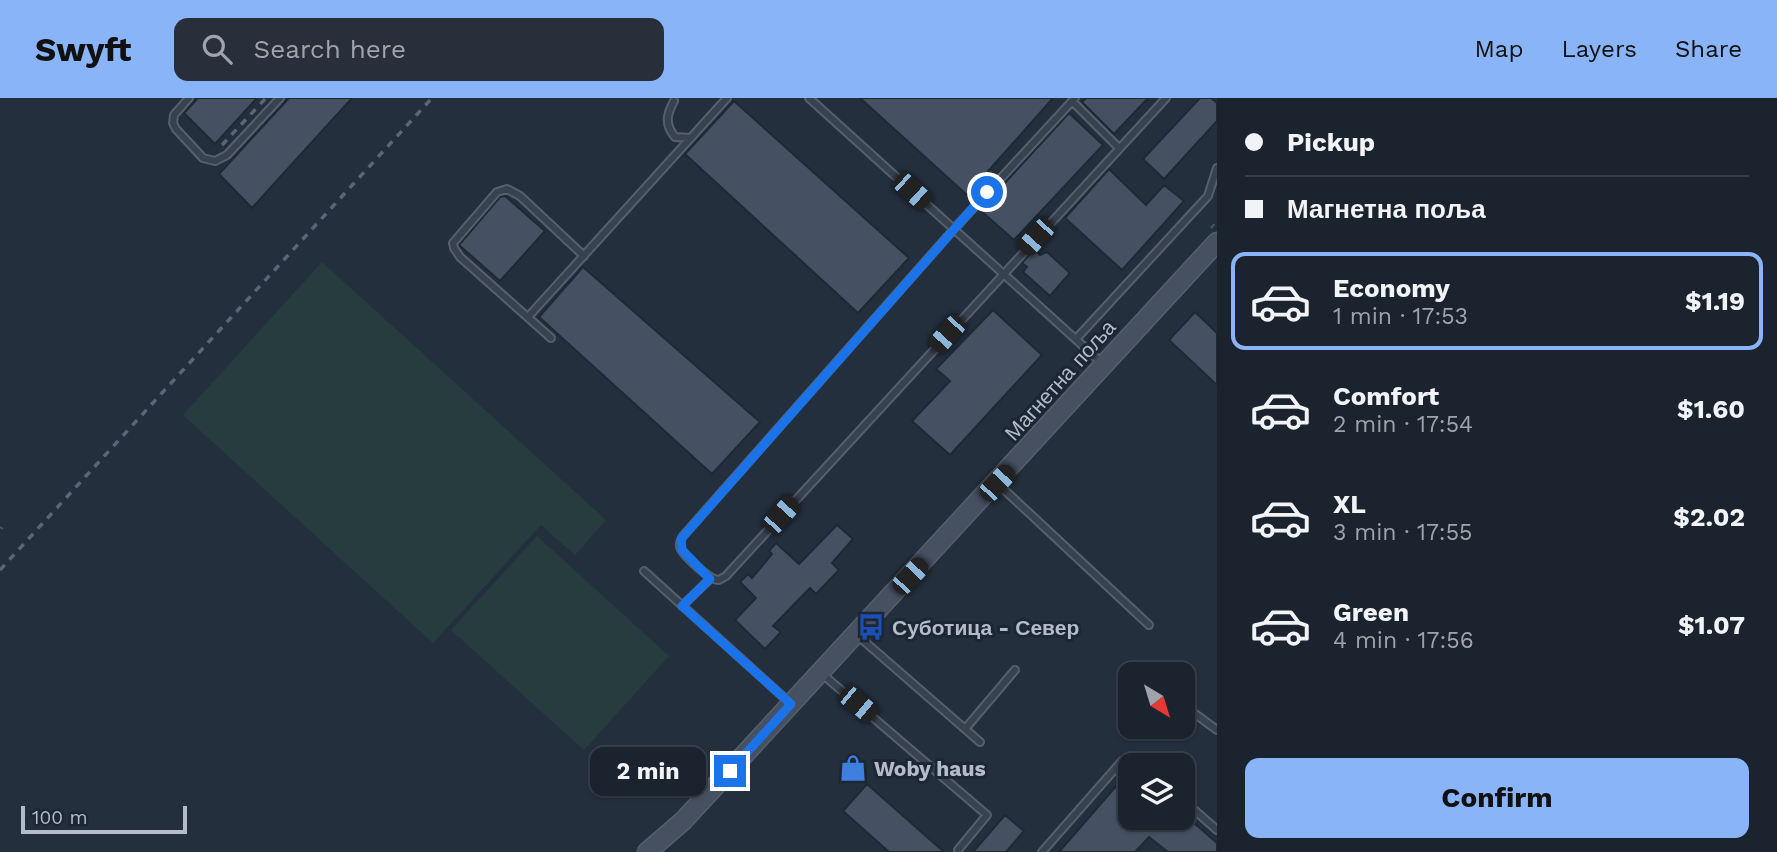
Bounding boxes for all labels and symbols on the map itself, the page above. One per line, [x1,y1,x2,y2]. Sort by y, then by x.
car [890,169,935,213]
route start [971,176,1003,208]
car [1015,214,1058,260]
car [926,311,969,357]
street label: Магнетна поља [999,314,1121,445]
car [975,460,1020,506]
car [760,492,803,538]
car [888,553,933,599]
bus stop icon: Суботица - Север [856,612,886,642]
place label: Суботица - Север [892,615,1079,640]
north arrow [1118,662,1195,738]
car [836,682,881,726]
callout: 2 min [590,746,706,796]
shop icon: Woby haus [838,753,868,783]
route end [714,755,746,787]
place label: Woby haus [874,756,986,781]
scale bar [21,803,187,835]

